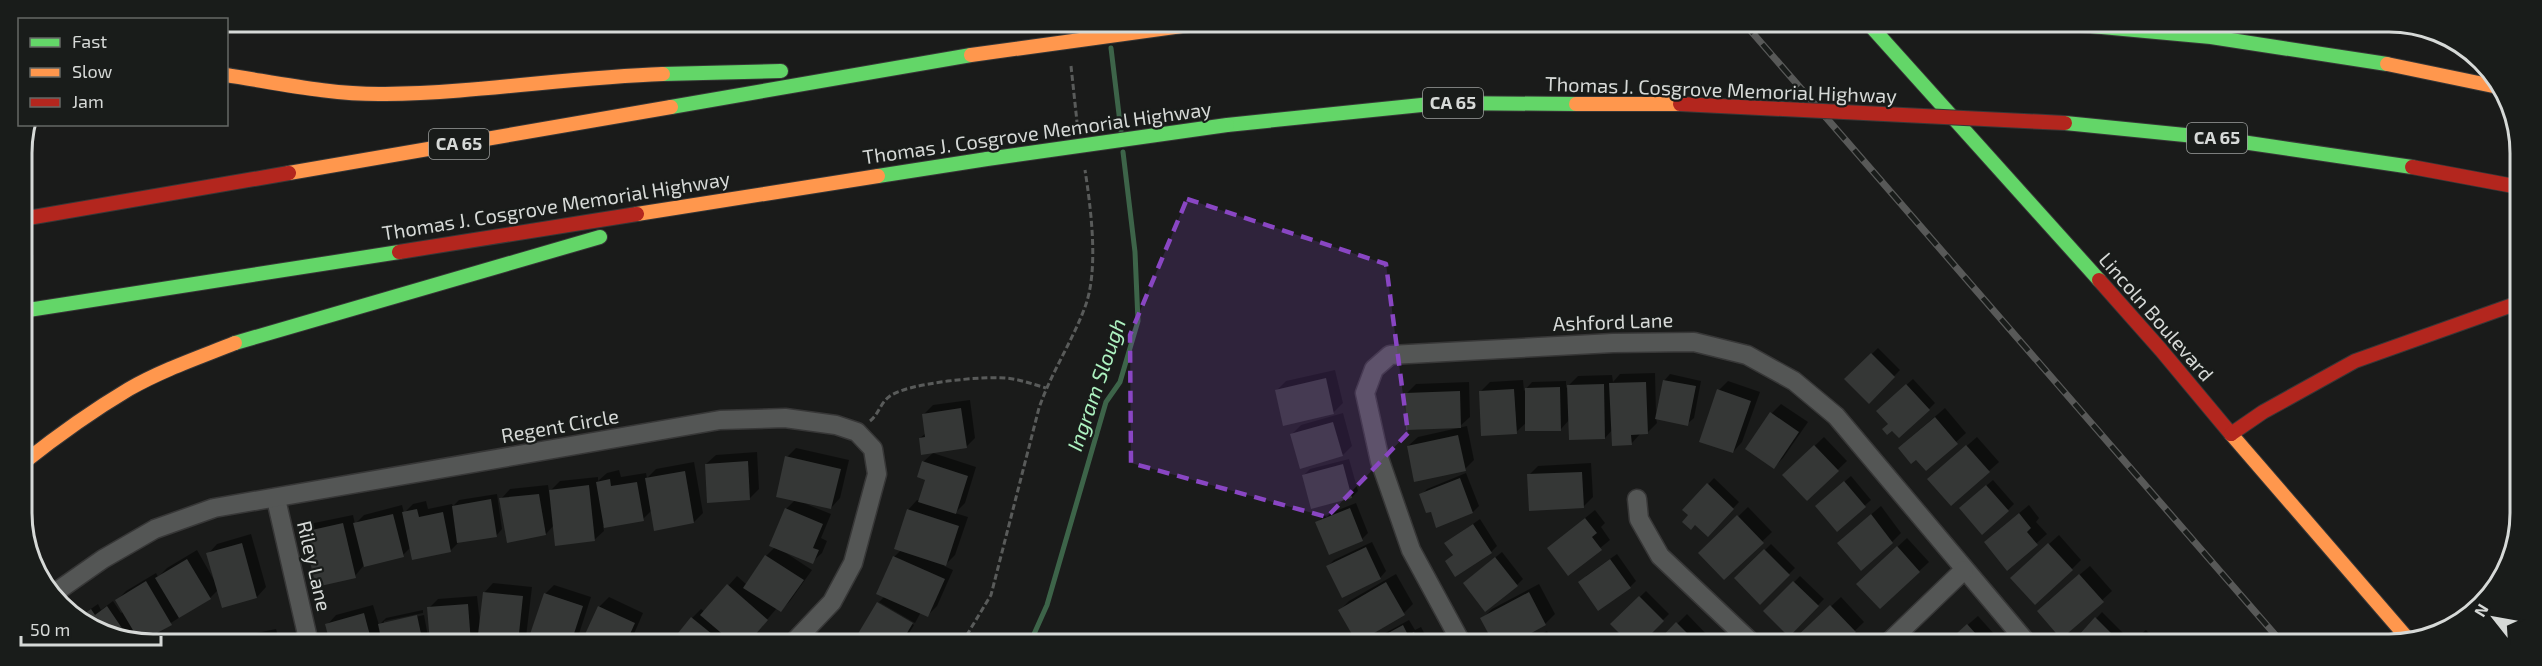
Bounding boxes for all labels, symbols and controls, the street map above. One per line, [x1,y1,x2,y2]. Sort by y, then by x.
legend [18,18,228,126]
text: Fast [72,30,107,52]
text: Slow [72,60,113,82]
street label: Thomas J. Cosgrove Memorial Highway [1545,71,1898,107]
road number: CA 65 [1423,88,1483,118]
text: Jam [72,90,104,112]
street label: Thomas J. Cosgrove Memorial Highway [861,96,1213,168]
road number: CA 65 [2187,123,2247,153]
road number: CA 65 [429,129,489,159]
street label: Thomas J. Cosgrove Memorial Highway [380,166,732,244]
street label: Lincoln Boulevard [2094,247,2219,386]
street label: Ashford Lane [1552,307,1674,335]
water label: Ingram Slough [1061,315,1130,454]
street label: Regent Circle [499,403,621,447]
street label: Riley Lane [293,518,337,613]
north arrow [2464,588,2524,648]
text: N [2470,600,2492,620]
scale bar [21,609,160,647]
text: 50 m [30,618,70,640]

